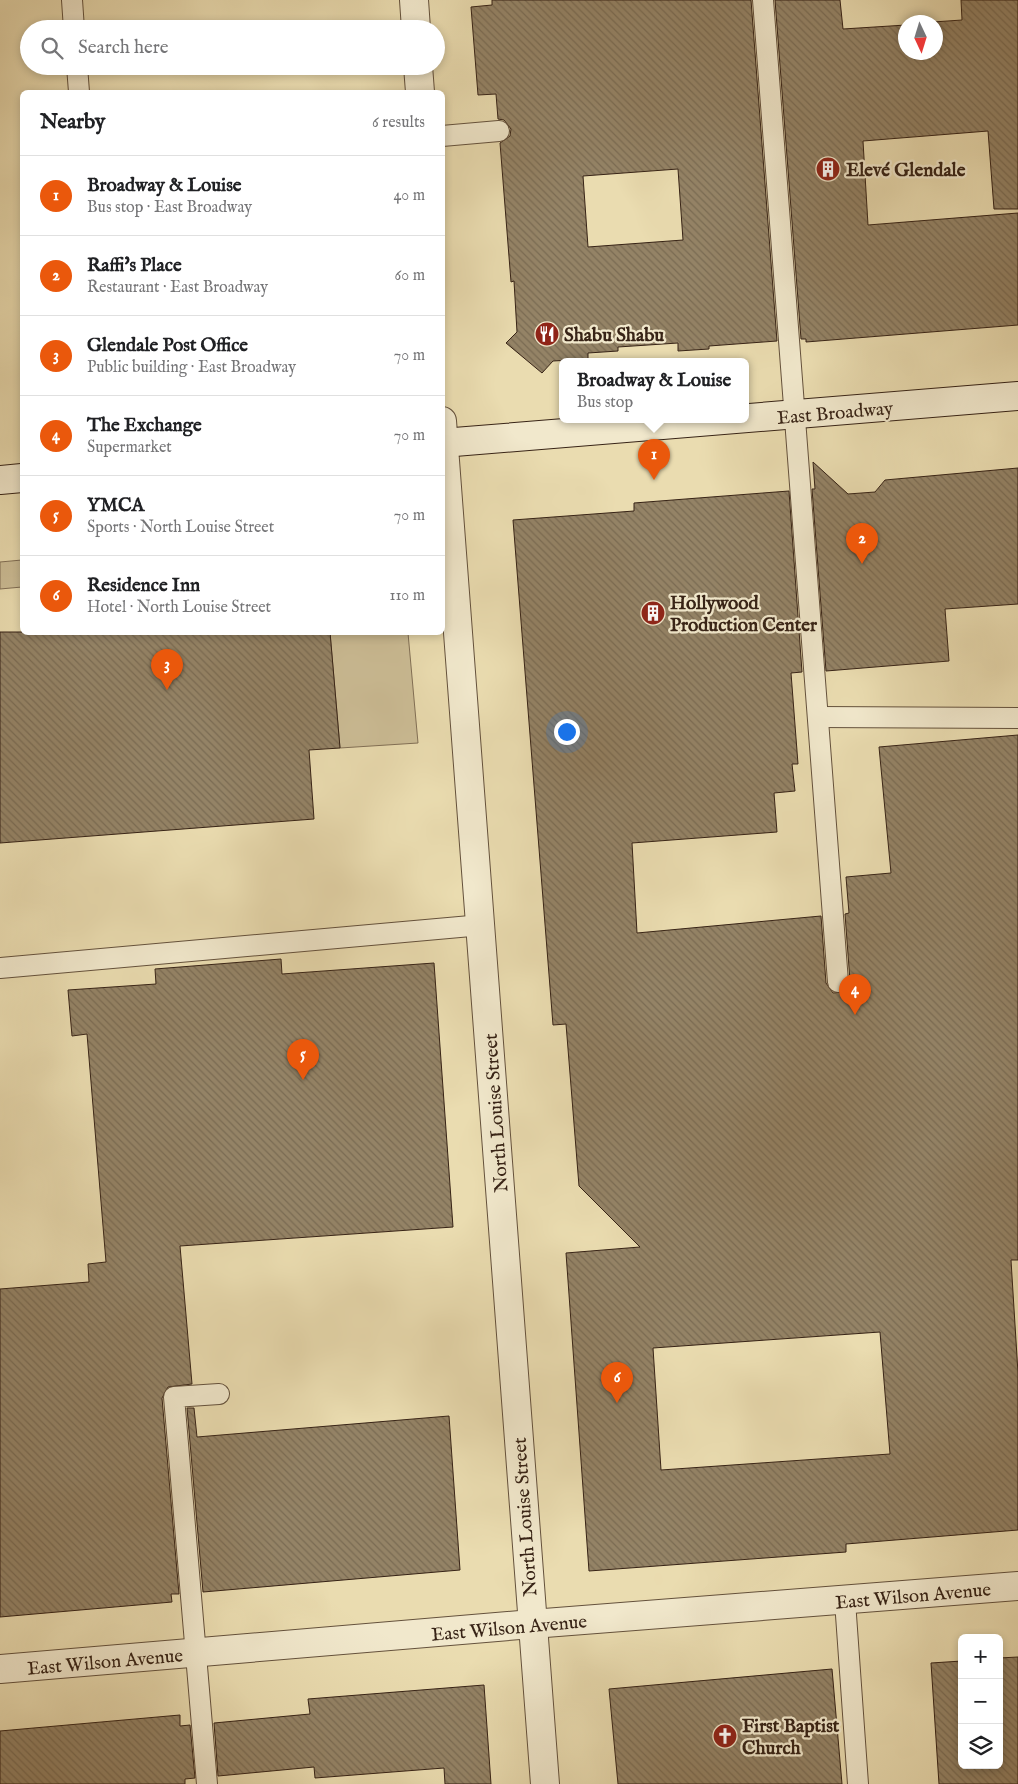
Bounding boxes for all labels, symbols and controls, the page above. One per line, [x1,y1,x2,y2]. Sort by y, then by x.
north arrow [898,15,943,60]
search box [20,20,445,75]
icon: search [38,34,66,62]
text: Search here [78,36,169,60]
text: Nearby [40,109,105,136]
text: 6 results [372,113,425,133]
building icon: Elevé Glendale [815,156,841,182]
place label: Elevé Glendale [846,159,966,183]
text: Broadway & Louise [87,174,242,198]
text: 1 [53,186,59,206]
text: 40 m [393,186,425,206]
text: Bus stop · East Broadway [87,198,252,218]
text: Raffi's Place [87,254,182,278]
text: 2 [52,266,60,286]
text: 60 m [395,266,425,286]
text: Restaurant · East Broadway [87,278,268,298]
restaurant icon: Shabu Shabu [534,321,560,347]
place label: Shabu Shabu [564,324,664,348]
text: Glendale Post Office [87,334,248,358]
text: 3 [53,346,59,366]
text: 70 m [394,346,425,366]
text: Public building · East Broadway [87,358,296,378]
popup [559,358,749,423]
text: Broadway & Louise [577,369,731,393]
text: Bus stop [577,393,633,413]
street label: East Broadway [776,397,895,431]
text: The Exchange [87,414,202,438]
text: 4 [52,426,60,446]
text: 70 m [394,426,425,446]
text: Supermarket [87,438,172,458]
pin: 1 [638,439,670,480]
text: YMCA [87,494,144,518]
text: 5 [53,506,59,526]
text: 70 m [394,506,425,526]
text: Sports · North Louise Street [87,518,274,538]
pin: 2 [846,523,878,564]
text: Residence Inn [87,574,200,598]
text: 6 [53,586,59,606]
text: 110 m [389,586,425,606]
place label: Hollywood Production Center [670,592,818,638]
text: Hotel · North Louise Street [87,598,271,618]
building icon: Hollywood Production Center [640,600,666,626]
pin: 3 [151,649,183,690]
your location [554,719,580,745]
pin: 4 [839,974,871,1015]
street label: North Louise Street [479,1032,515,1193]
pin: 5 [287,1039,319,1080]
pin: 6 [601,1362,633,1403]
street label: North Louise Street [508,1436,544,1597]
street label: East Wilson Avenue [834,1578,992,1616]
street label: East Wilson Avenue [430,1610,588,1648]
map controls [958,1634,1003,1769]
button: + [958,1634,1003,1679]
street label: East Wilson Avenue [26,1644,184,1682]
button: − [958,1679,1003,1724]
place label: First Baptist Church [742,1715,840,1761]
church icon: First Baptist Church [712,1723,738,1749]
button: layers [958,1724,1003,1769]

